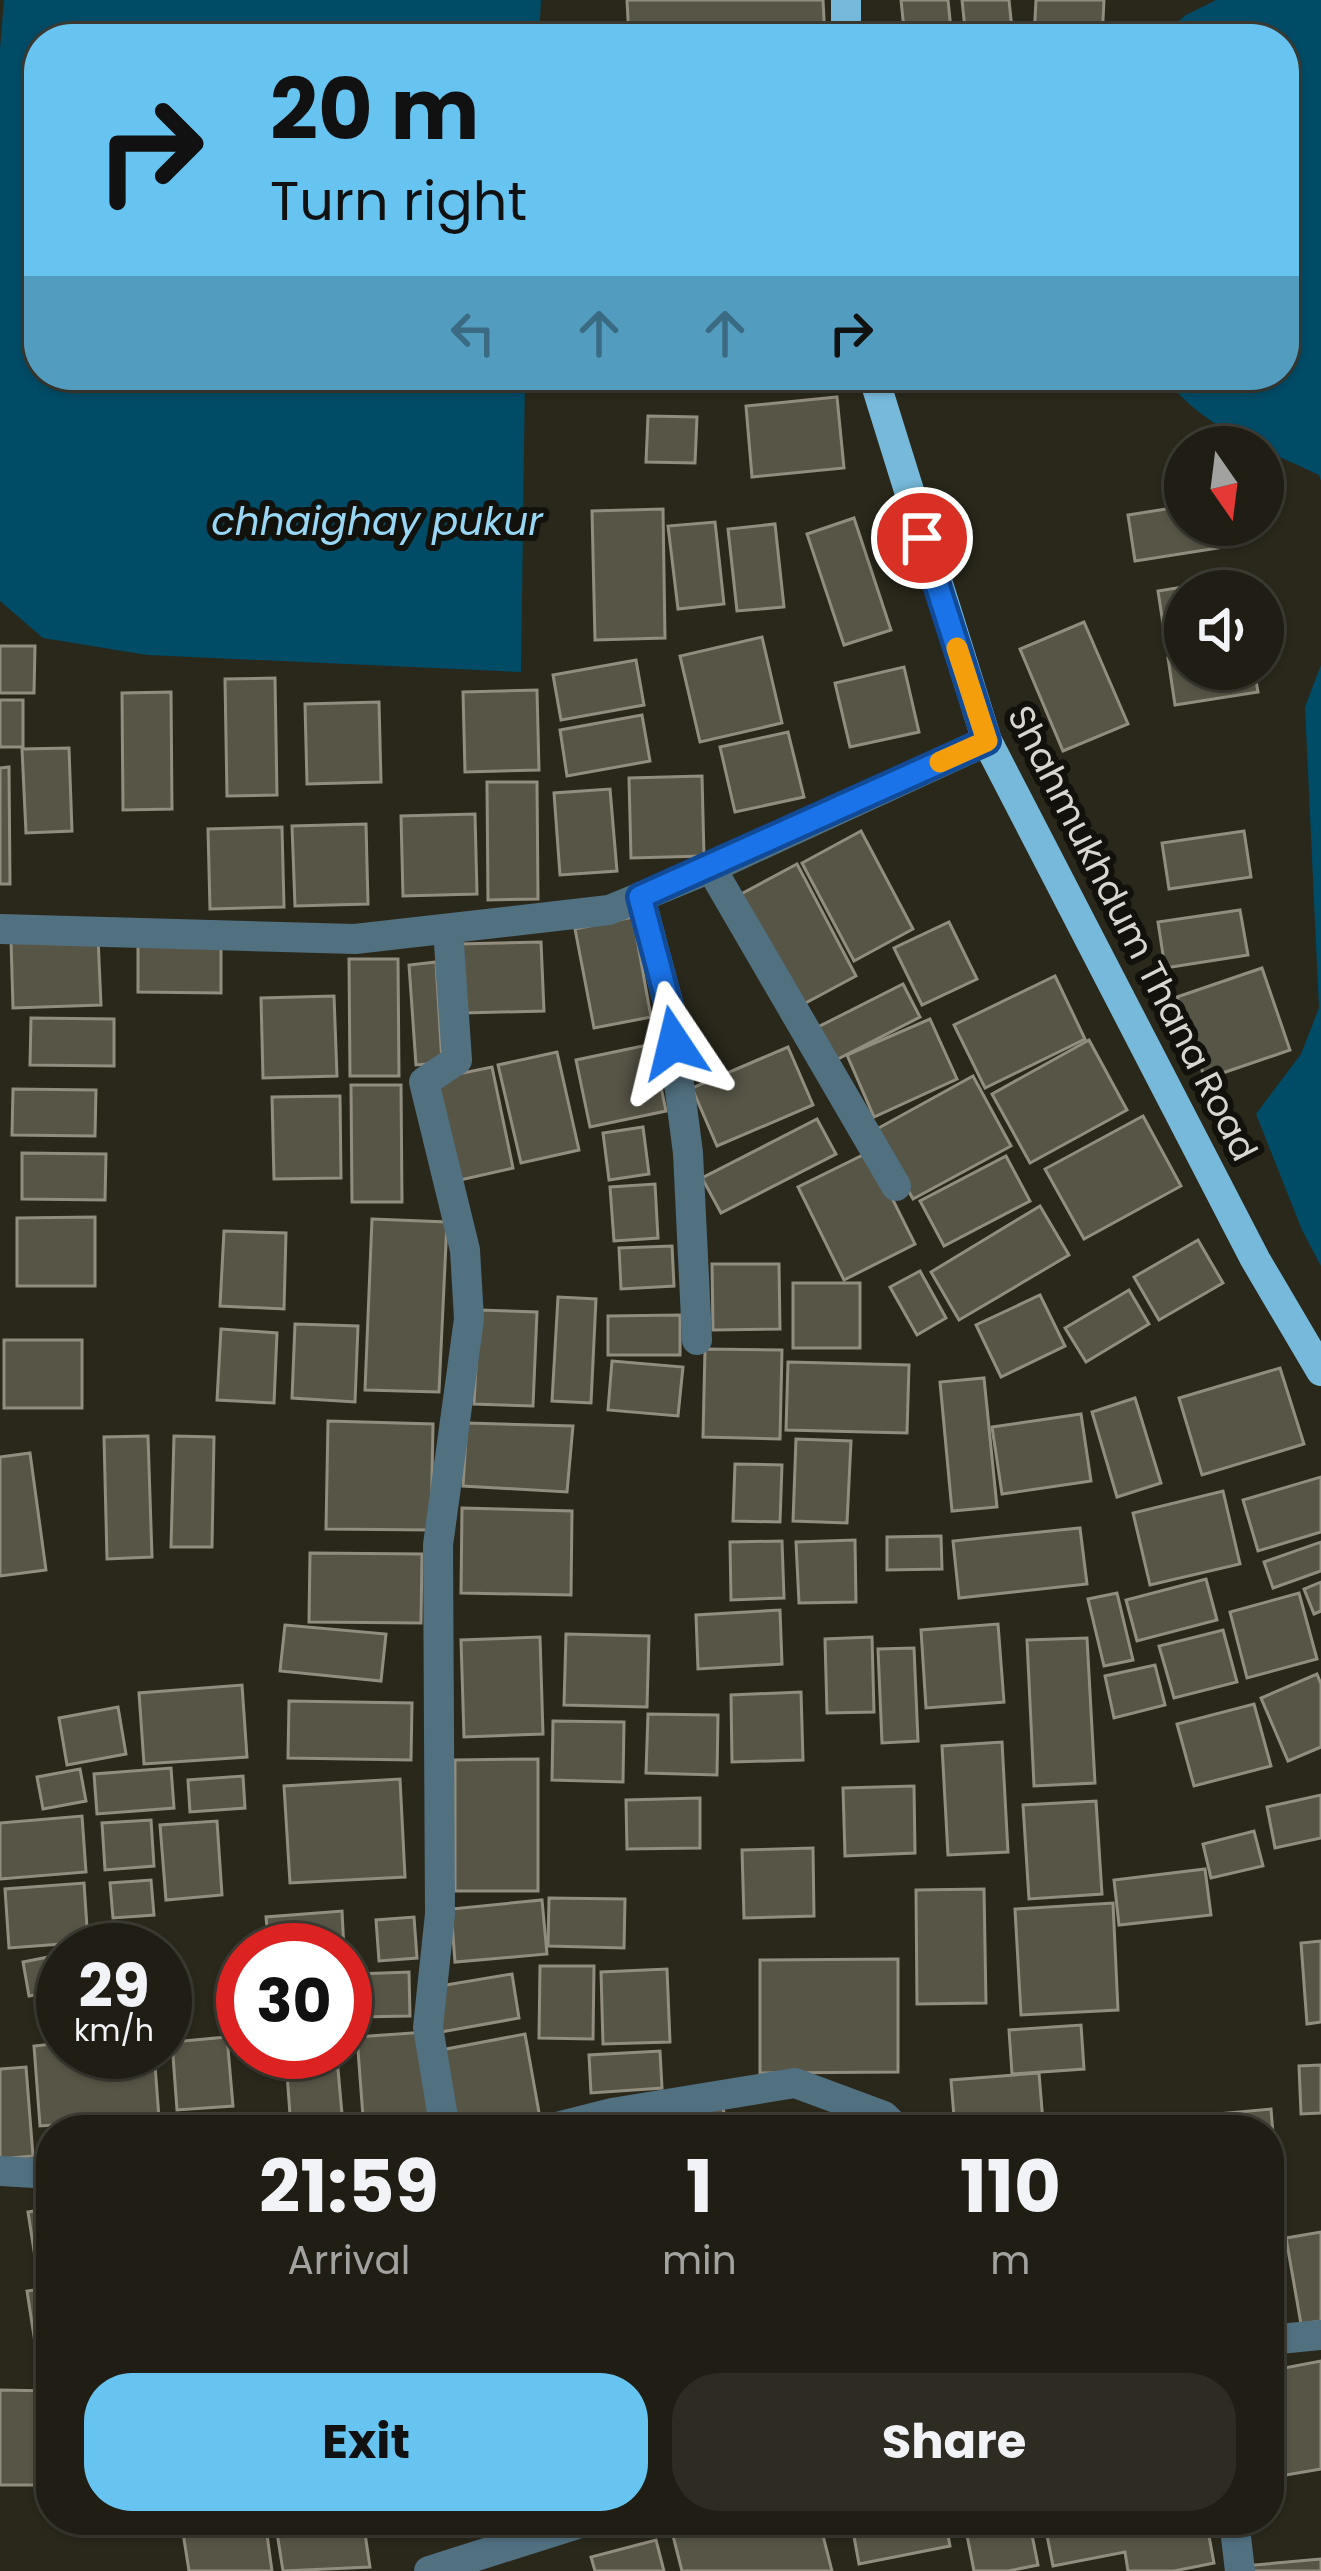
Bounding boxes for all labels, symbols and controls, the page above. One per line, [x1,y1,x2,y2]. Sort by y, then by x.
text: 20 m [270,51,480,168]
icon: right [72,72,228,228]
text: Turn right [270,163,527,239]
icon: left [440,300,506,366]
icon: ahead [566,300,632,366]
icon: ahead [692,300,758,366]
icon: right [818,300,884,366]
north arrow [1164,426,1284,546]
map controls [1164,426,1284,690]
pin [871,487,973,589]
water label: chhaighay pukur [211,494,544,549]
icon: arrive [889,505,955,571]
button: sound [1164,570,1284,690]
street label: Shahmukhdum Thana Road [995,697,1270,1170]
position arrow [611,980,737,1106]
speed limit sign: 30 [216,1923,372,2079]
text: 29 [78,1944,150,2028]
text: km/h [74,2009,154,2052]
text: 21:59 [259,2136,439,2237]
text: 1 [686,2136,713,2237]
text: 110 [960,2136,1061,2237]
text: Arrival [288,2233,410,2288]
text: min [662,2233,737,2288]
text: m [990,2233,1030,2288]
button: Exit [84,2373,648,2511]
button: Share [672,2373,1236,2511]

